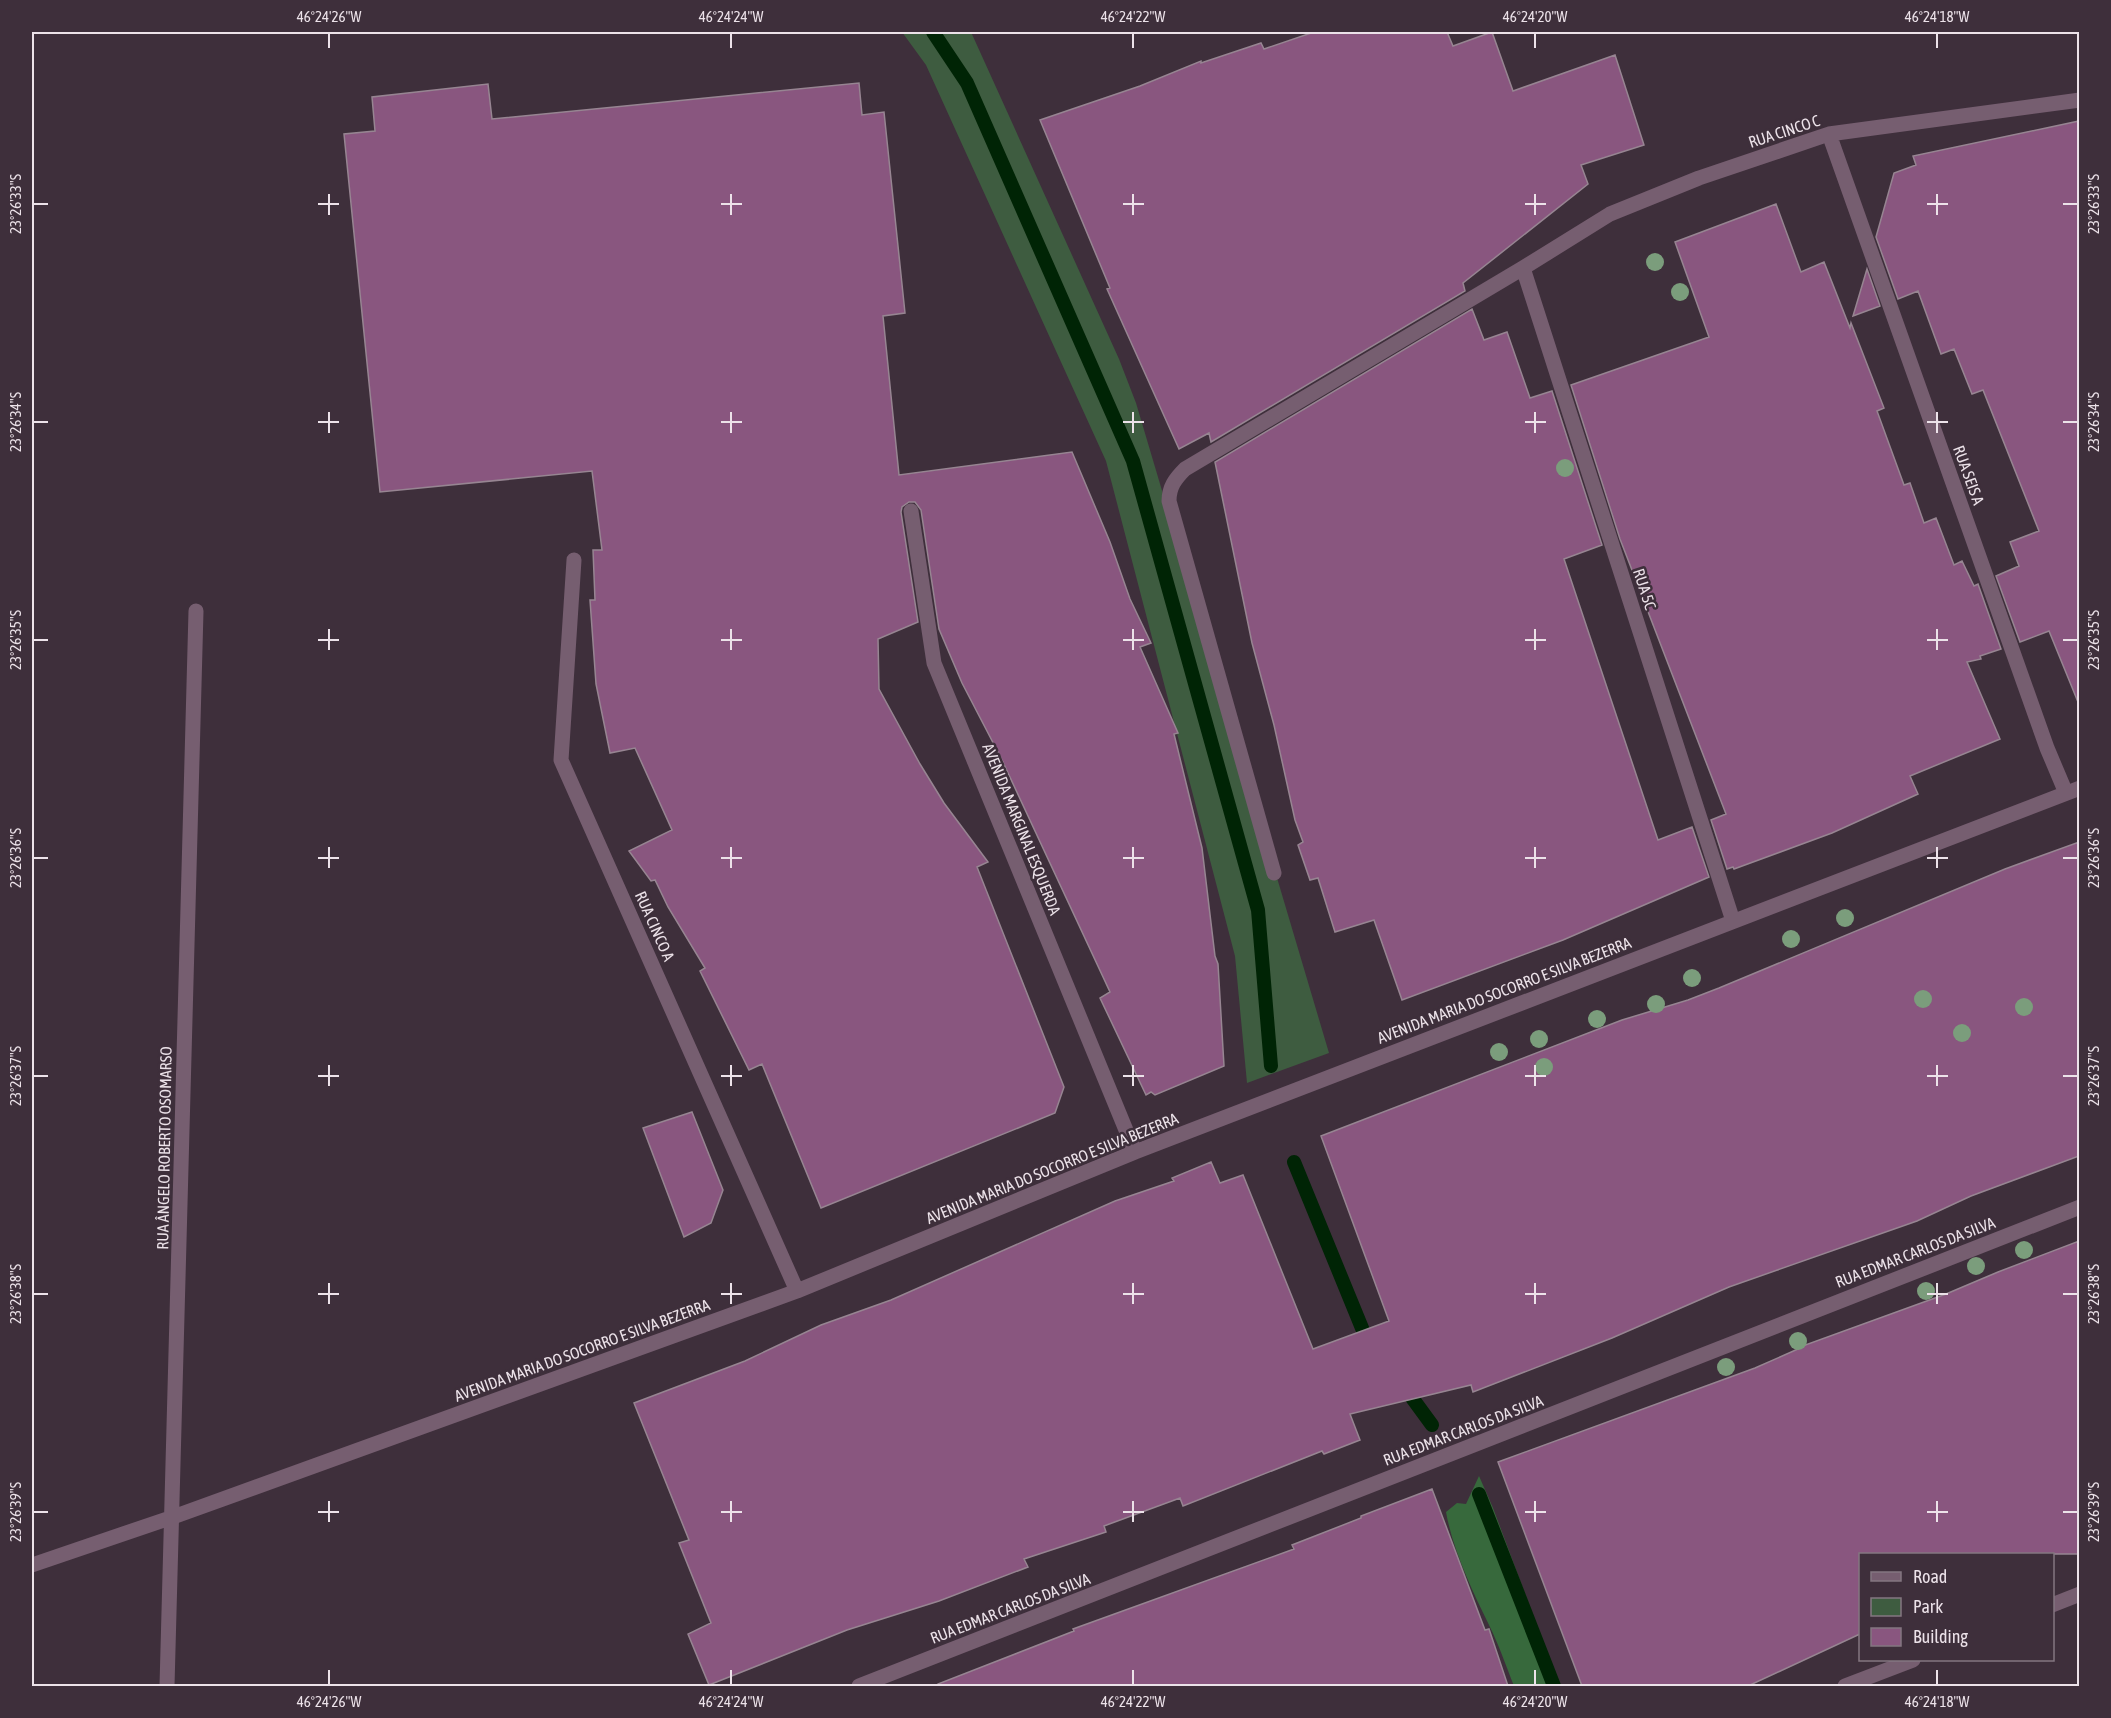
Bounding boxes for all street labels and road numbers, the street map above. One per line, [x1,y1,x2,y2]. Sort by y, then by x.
street label: RUA CINCO C [1746,111,1822,151]
street label: RUA SEIS A [1950,443,1988,507]
street label: RUA 5C [1630,566,1660,612]
street label: AVENIDA MARGINAL ESQUERDA [979,741,1065,917]
street label: RUA CINCO A [632,888,678,964]
street label: AVENIDA MARIA DO SOCORRO E SILVA BEZERRA [1375,933,1634,1047]
street label: RUA ÂNGELO ROBERTO OSOMARSO [153,1046,175,1250]
street label: AVENIDA MARIA DO SOCORRO E SILVA BEZERRA [923,1109,1181,1227]
street label: RUA EDMAR CARLOS DA SILVA [1833,1213,1998,1291]
street label: AVENIDA MARIA DO SOCORRO E SILVA BEZERRA [452,1295,712,1405]
street label: RUA EDMAR CARLOS DA SILVA [1381,1391,1546,1469]
street label: RUA EDMAR CARLOS DA SILVA [928,1569,1093,1647]

